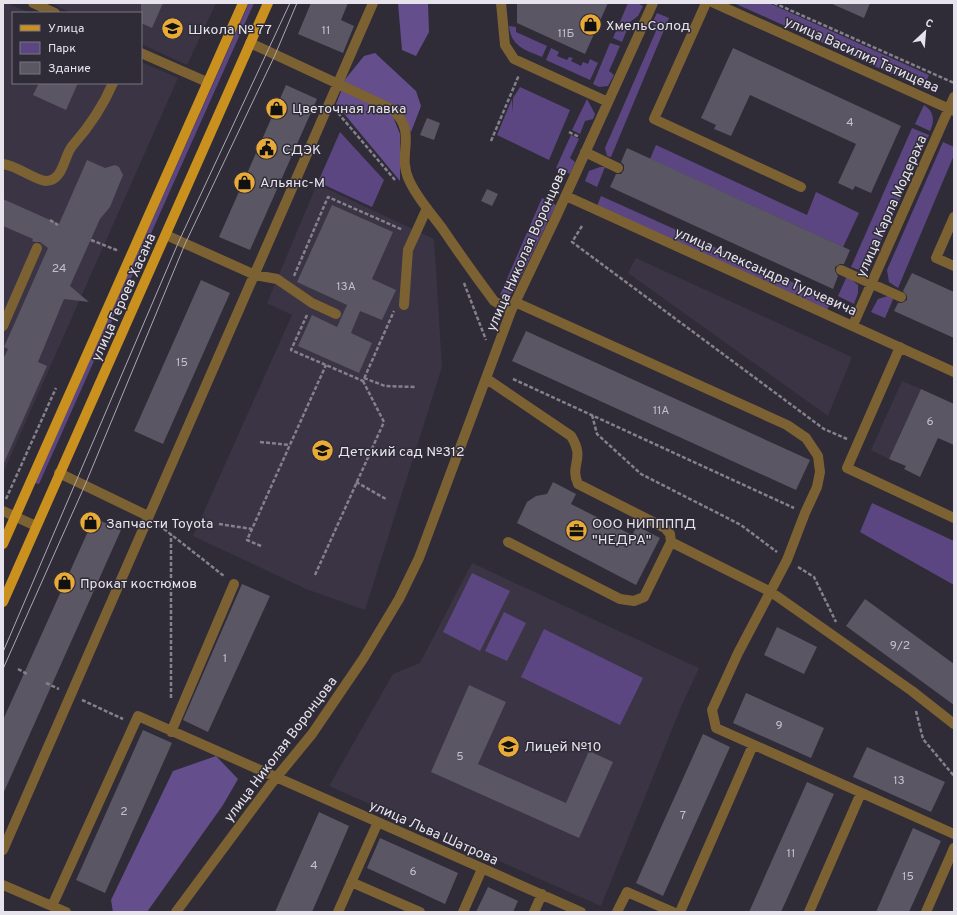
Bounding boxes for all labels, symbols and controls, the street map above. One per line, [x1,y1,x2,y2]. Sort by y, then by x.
legend [12,12,142,84]
shop icon: ХмельСолод [577,12,603,38]
north arrow [905,12,945,52]
street label: улица Василия Татищева [781,14,941,97]
school or university icon: Школа № 77 [160,16,186,42]
text: С [923,16,935,32]
place label: ХмельСолод [606,18,690,35]
text: Улица [48,21,84,37]
place label: Школа № 77 [188,22,272,39]
house number: 11 [322,23,330,39]
house number: 11Б [558,26,575,42]
text: Парк [48,41,76,57]
text: Здание [48,61,91,77]
shop icon: Цветочная лавка [264,95,290,121]
place label: Цветочная лавка [292,101,406,118]
house number: 4 [846,115,854,131]
street label: улица Карла Модераха [853,133,931,280]
public building icon: СДЭК [254,136,280,162]
place label: СДЭК [282,142,321,159]
street label: улица Николая Воронцова [483,165,571,334]
shop icon: Альянс-М [231,169,257,195]
place label: Альянс-М [260,175,325,192]
street label: улица Александра Турчевича [672,224,859,320]
street label: улица Героев Хасана [88,231,160,364]
house number: 24 [52,261,66,277]
house number: 13А [336,279,356,295]
house number: 15 [176,355,188,371]
house number: 11А [653,403,669,419]
house number: 6 [926,414,934,430]
school or university icon: Детский сад №312 [310,438,336,464]
place label: Детский сад №312 [338,444,465,461]
shop icon: Запчасти Toyota [77,510,103,536]
place label: Запчасти Toyota [106,516,213,533]
place label: ООО НИППППД "НЕДРА" [592,516,696,549]
office icon: ООО НИППППД "НЕДРА" [564,518,590,544]
shop icon: Прокат костюмов [51,570,77,596]
place label: Прокат костюмов [80,576,197,593]
house number: 9/2 [890,638,910,654]
house number: 1 [223,651,227,667]
street label: улица Николая Воронцова [221,674,342,826]
house number: 9 [775,718,783,734]
school or university icon: Лицей №10 [495,733,521,759]
place label: Лицей №10 [524,739,601,756]
house number: 5 [456,749,464,765]
house number: 13 [893,773,905,789]
street label: улица Льва Шатрова [366,797,501,870]
house number: 2 [120,804,128,820]
house number: 7 [680,808,686,824]
house number: 11 [787,846,795,862]
house number: 4 [310,858,318,874]
house number: 6 [409,864,417,880]
house number: 15 [902,869,914,885]

